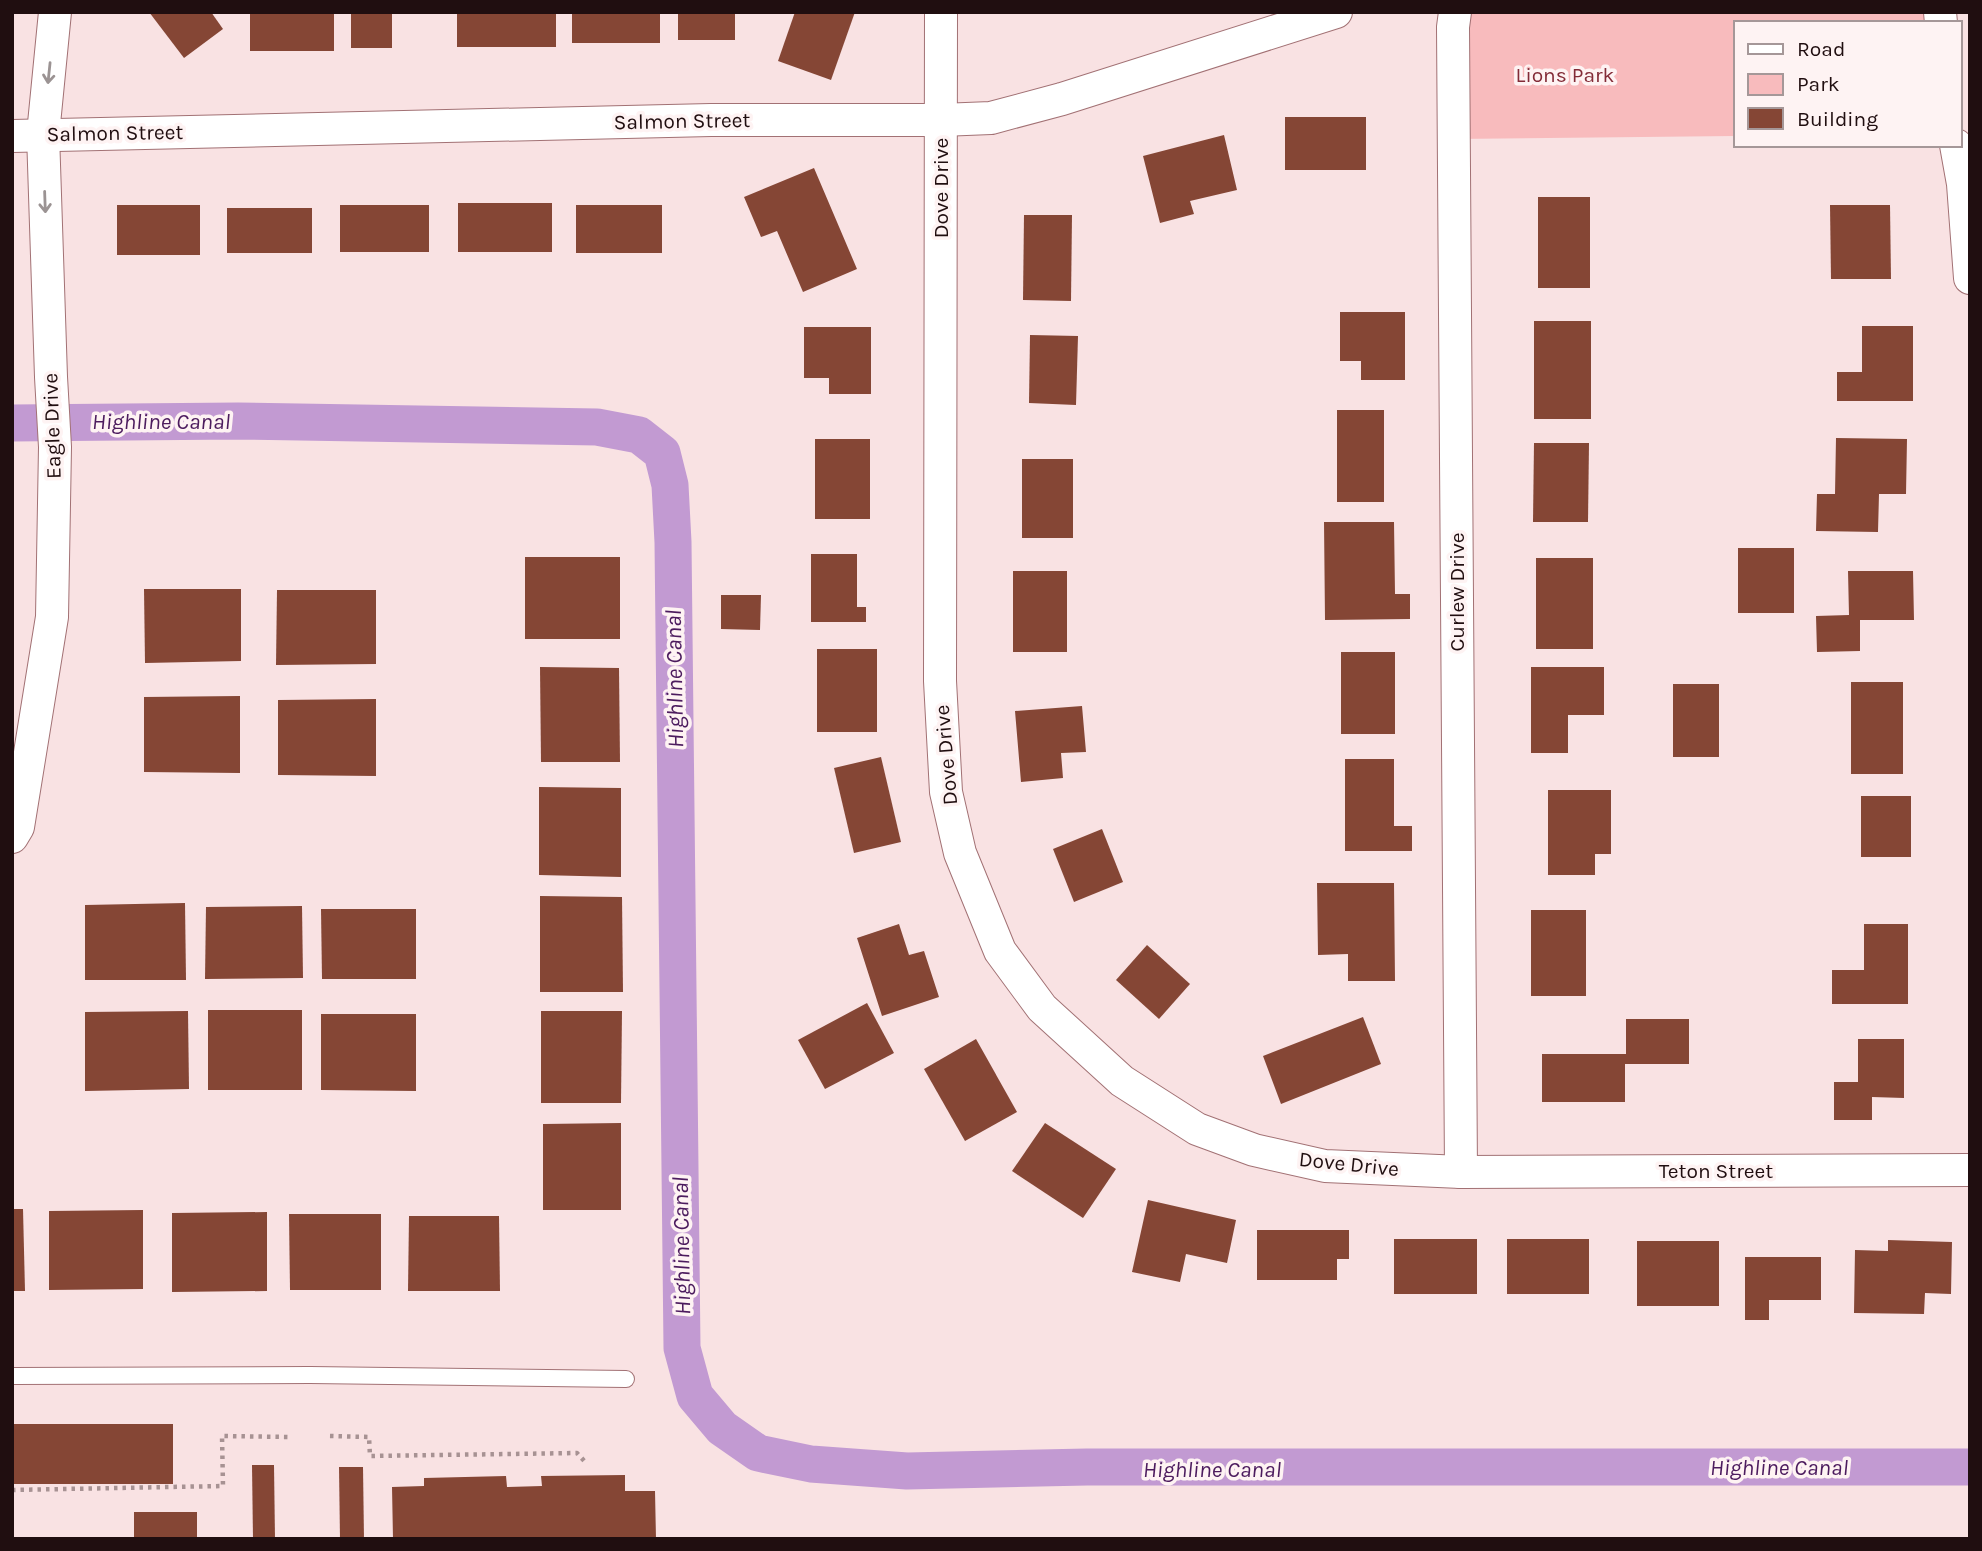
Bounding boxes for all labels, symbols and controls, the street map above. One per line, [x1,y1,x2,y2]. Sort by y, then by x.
legend [1734,21,1961,147]
text: Road [1797,37,1845,61]
one-way arrow [42,61,55,84]
park label: Lions Park [1516,63,1615,87]
text: Park [1797,72,1840,96]
text: Building [1797,107,1878,131]
street label: Salmon Street [614,108,751,134]
street label: Salmon Street [47,120,184,146]
street label: Dove Drive [929,138,953,238]
one-way arrow [38,191,51,214]
street label: Eagle Drive [38,373,66,479]
water label: Highline Canal [92,408,230,435]
street label: Curlew Drive [1445,532,1469,652]
water label: Highline Canal [660,609,689,748]
street label: Dove Drive [930,704,962,806]
street label: Dove Drive [1298,1147,1400,1181]
street label: Teton Street [1659,1159,1773,1183]
water label: Highline Canal [667,1176,696,1315]
water label: Highline Canal [1710,1454,1848,1481]
water label: Highline Canal [1143,1456,1281,1483]

